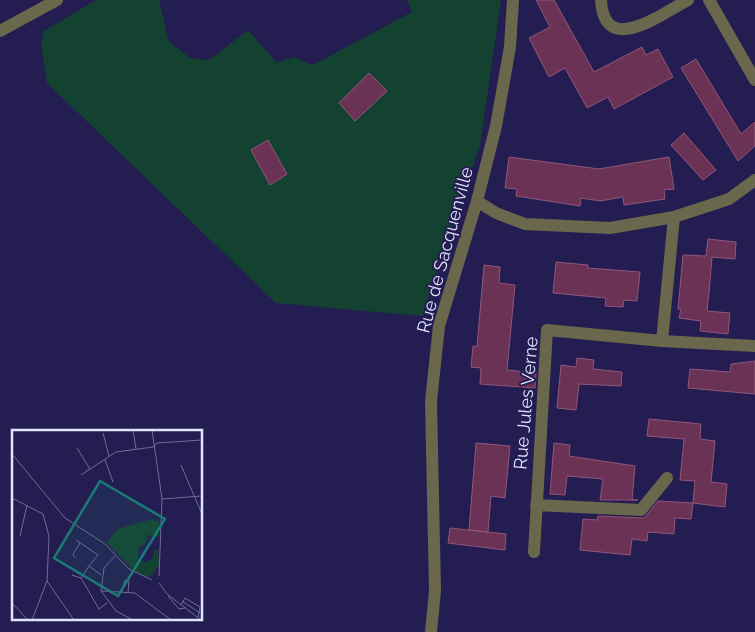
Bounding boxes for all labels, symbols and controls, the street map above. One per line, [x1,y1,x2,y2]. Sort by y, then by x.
street label: Rue de Sacquenville [412,164,477,335]
street label: Rue Jules Verne [509,335,542,470]
inset map [12,430,202,620]

